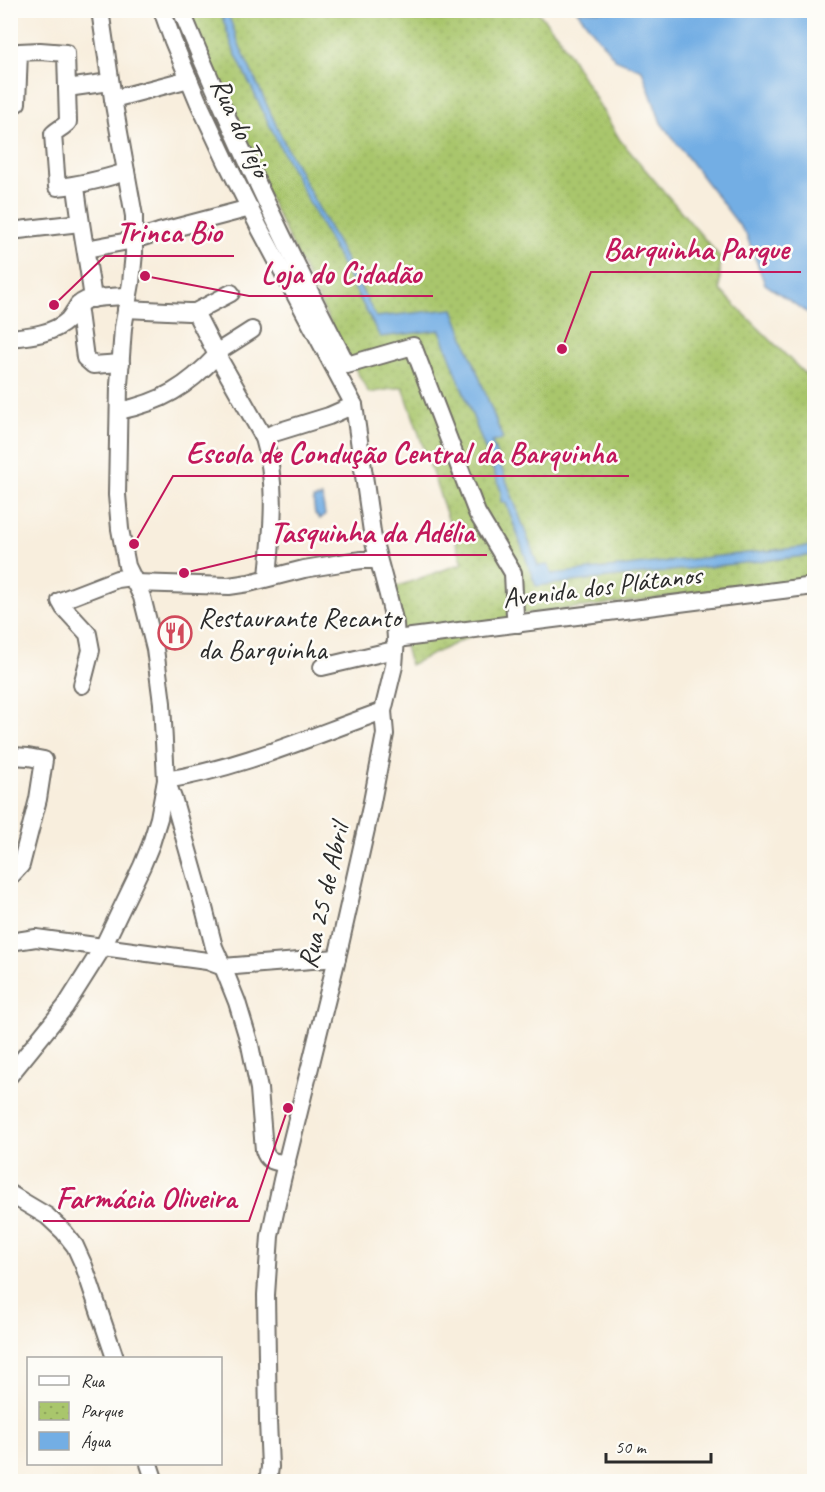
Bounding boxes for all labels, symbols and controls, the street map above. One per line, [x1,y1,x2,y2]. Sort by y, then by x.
street label: Rua do Tejo [203,72,280,185]
callout: Trinca Bio [105,208,234,256]
text: Trinca Bio [116,213,224,251]
callout: Barquinha Parque [591,224,801,272]
text: Barquinha Parque [604,230,791,268]
callout: Loja do Cidadão [249,248,433,296]
text: Loja do Cidadão [261,254,423,292]
callout: Escola de Condução Central da Barquinha [173,428,629,476]
text: Escola de Condução Central da Barquinha [186,434,619,472]
callout: Tasquinha da Adélia [258,507,487,555]
text: Tasquinha da Adélia [270,513,477,551]
street label: Avenida dos Plátanos [501,556,706,616]
place label: Restaurante Recanto da Barquinha [198,600,404,667]
restaurant icon: Restaurante Recanto da Barquinha [157,615,193,651]
street label: Rua 25 de Abril [289,815,358,972]
callout: Farmácia Oliveira [43,1173,249,1221]
text: Farmácia Oliveira [56,1179,239,1217]
legend [27,1357,222,1465]
text: Rua [81,1370,106,1392]
text: Parque [81,1400,123,1422]
scale bar [606,1426,711,1464]
text: Água [81,1430,112,1452]
text: 50 m [615,1436,648,1458]

